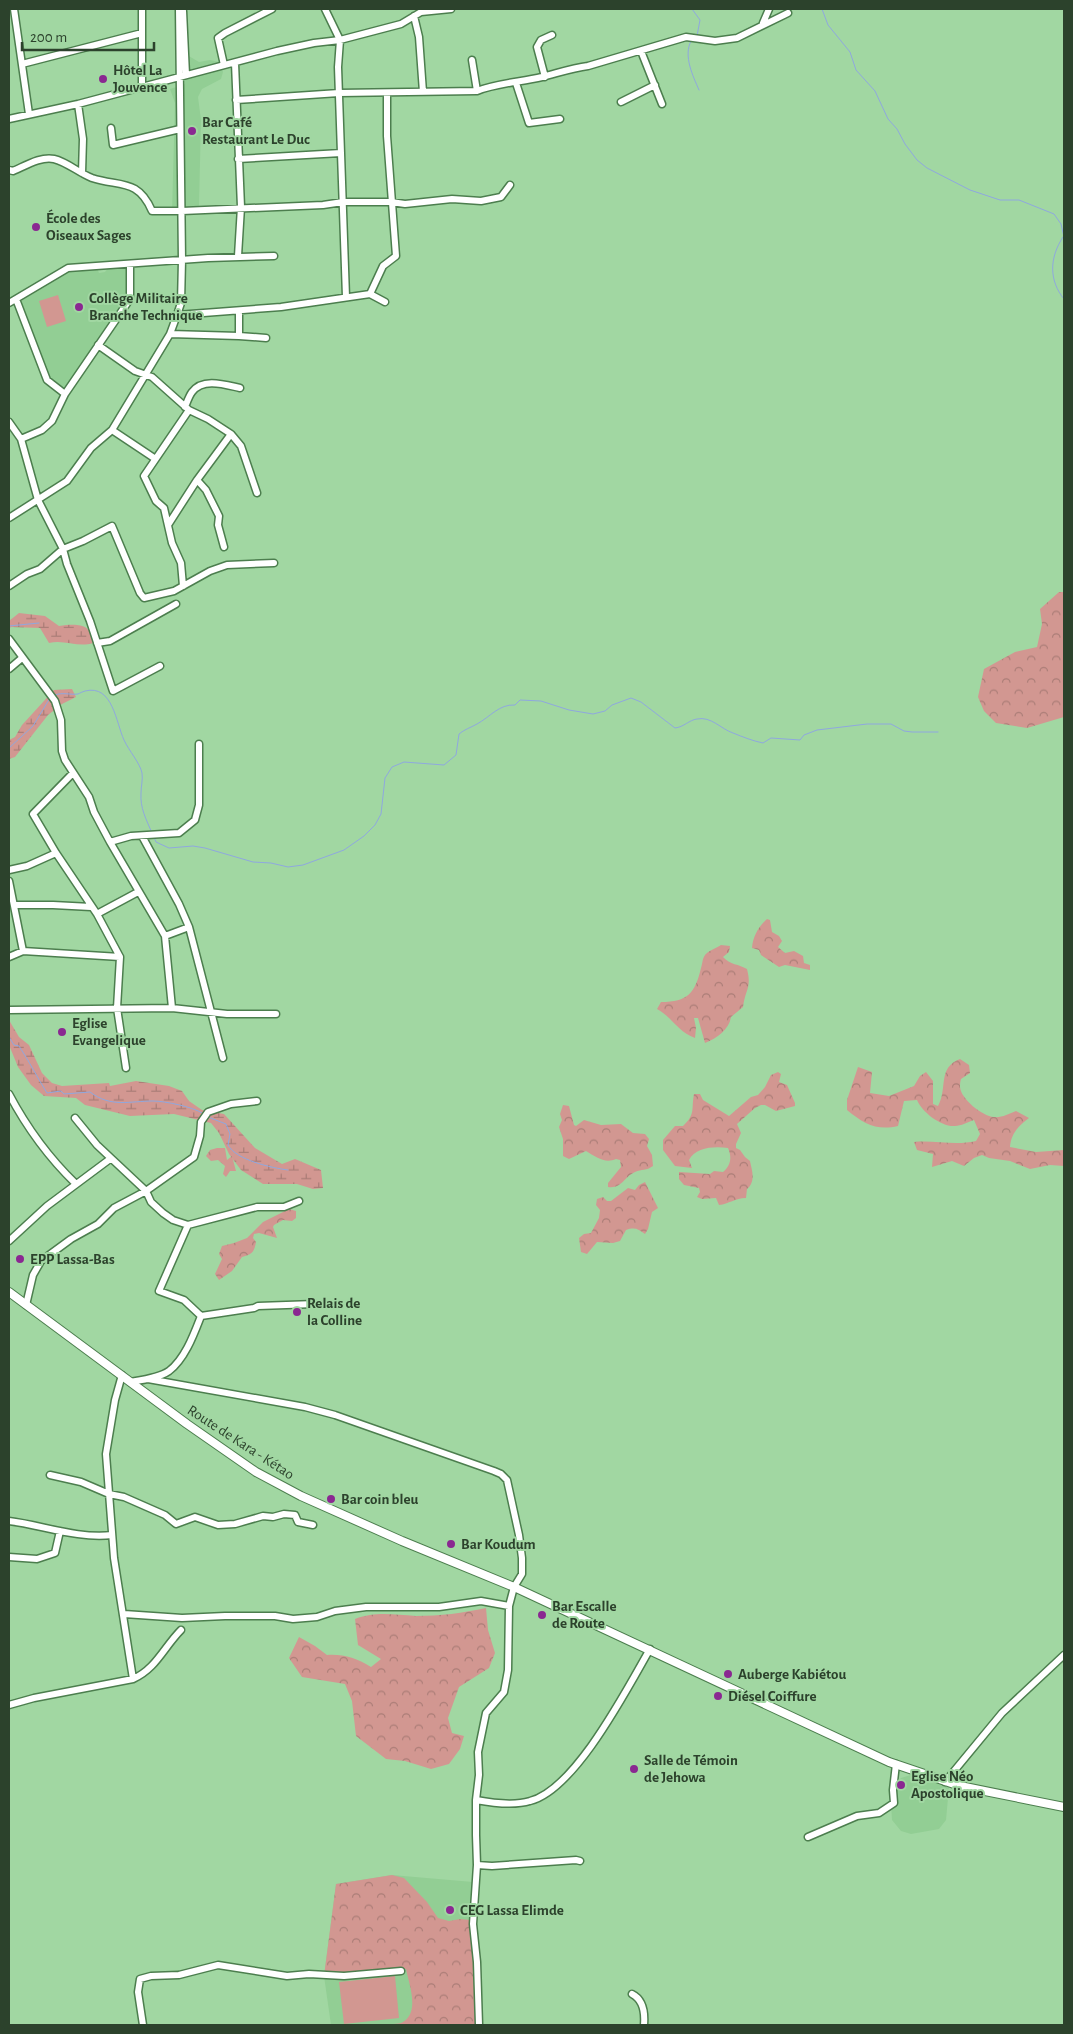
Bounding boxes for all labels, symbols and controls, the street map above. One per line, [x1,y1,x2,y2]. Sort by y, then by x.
scale bar [22,20,155,52]
text: 200 m [30,30,67,45]
place label: Hôtel La Jouvence [113,63,167,95]
marker: Hôtel La Jouvence [97,73,109,85]
place label: Bar Café Restaurant Le Duc [202,115,310,147]
marker: Bar Café Restaurant Le Duc [186,125,198,137]
place label: École des Oiseaux Sages [46,209,132,243]
marker: École des Oiseaux Sages [30,221,42,233]
place label: Collège Militaire Branche Technique [89,291,203,323]
marker: Collège Militaire Branche Technique [73,301,85,313]
place label: Eglise Evangelique [72,1016,146,1048]
marker: Eglise Evangelique [56,1026,68,1038]
place label: EPP Lassa-Bas [30,1252,115,1267]
marker: EPP Lassa-Bas [14,1253,26,1265]
place label: Relais de la Colline [307,1296,362,1328]
marker: Relais de la Colline [291,1306,303,1318]
street label: Route de Kara - Kétao [185,1402,297,1482]
place label: Bar coin bleu [341,1492,418,1507]
marker: Bar coin bleu [325,1493,337,1505]
place label: Bar Koudum [461,1537,536,1552]
marker: Bar Koudum [445,1538,457,1550]
place label: Bar Escalle de Route [552,1599,617,1631]
marker: Bar Escalle de Route [536,1609,548,1621]
place label: Auberge Kabiétou [738,1667,846,1682]
marker: Auberge Kabiétou [722,1668,734,1680]
place label: Diésel Coiffure [728,1689,816,1704]
marker: Diésel Coiffure [712,1690,724,1702]
place label: Salle de Témoin de Jehowa [644,1753,738,1785]
marker: Salle de Témoin de Jehowa [628,1763,640,1775]
place label: Eglise Néo Apostolique [911,1769,984,1801]
marker: Eglise Néo Apostolique [895,1779,907,1791]
place label: CEG Lassa Elimde [460,1903,564,1918]
marker: CEG Lassa Elimde [444,1904,456,1916]

